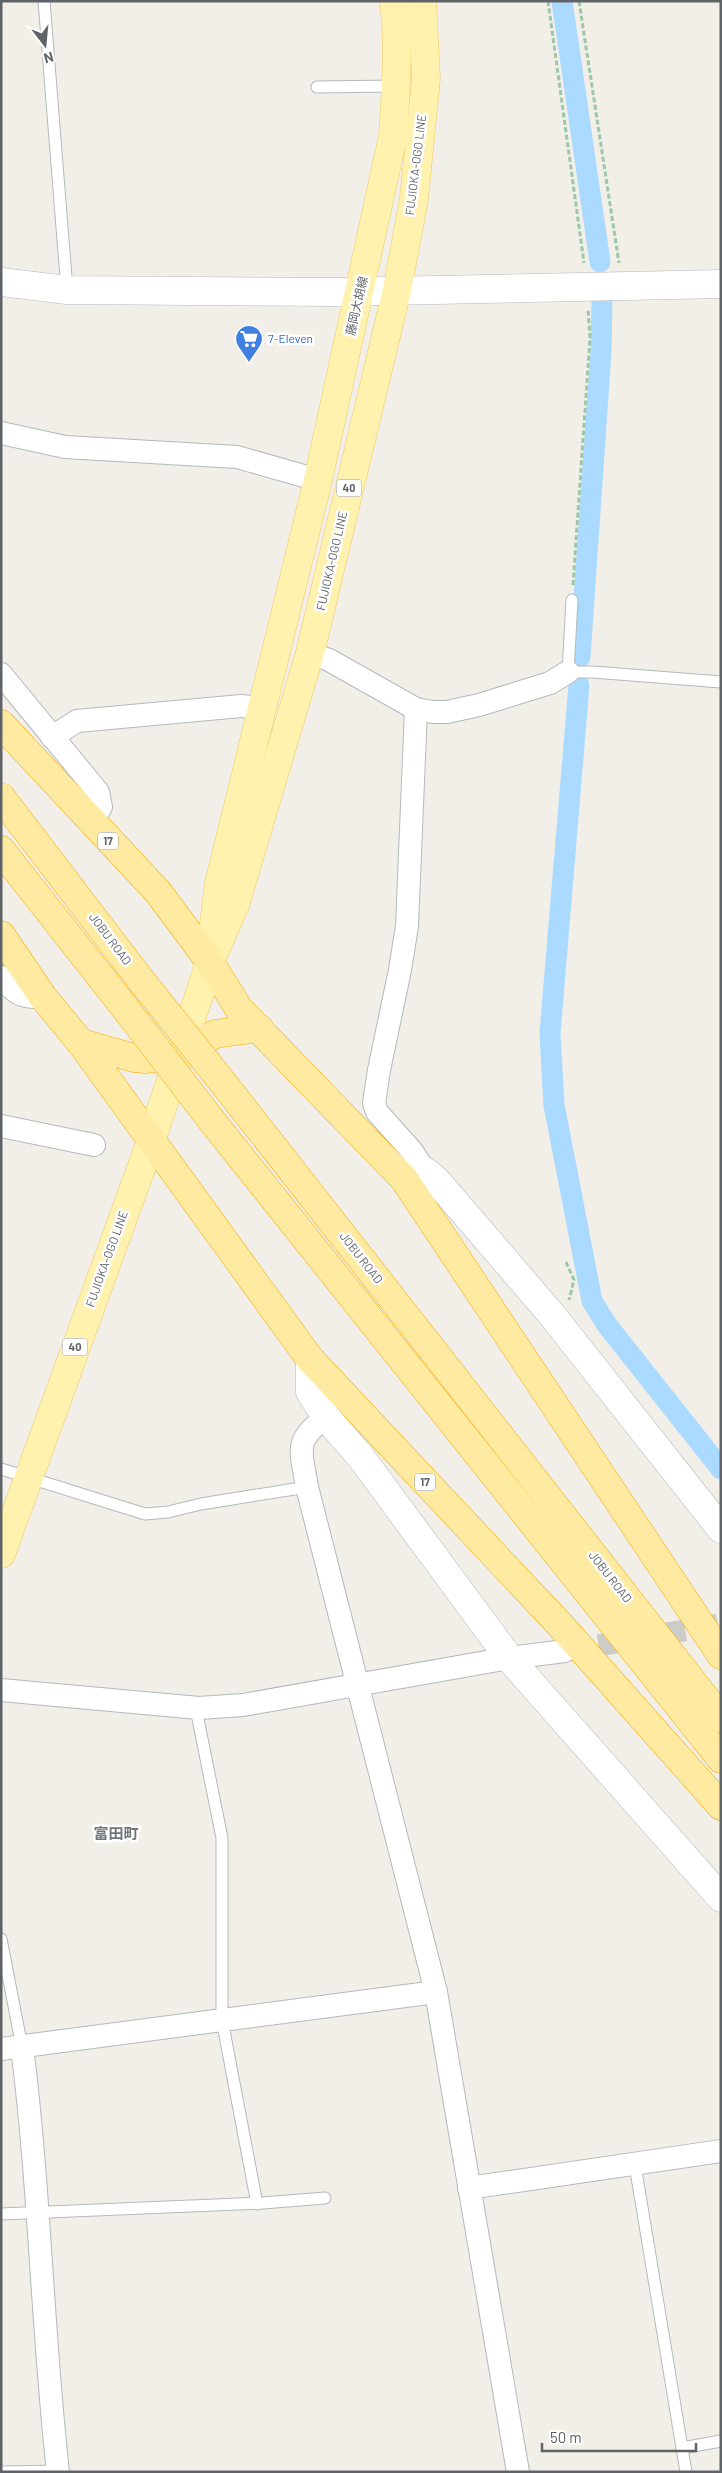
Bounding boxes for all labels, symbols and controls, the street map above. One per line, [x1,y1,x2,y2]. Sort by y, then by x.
north arrow [20,20,70,70]
text: N [42,49,56,67]
street label: FUJIOKA-OGO LINE [402,114,428,216]
street label: 藤岡大胡線 [342,275,370,337]
supermarket icon: 7-Eleven [234,324,264,363]
place label: 7-Eleven [268,331,313,345]
road number: 40 [336,479,362,496]
street label: FUJIOKA-OGO LINE [313,510,349,612]
road number: 17 [98,832,118,849]
street label: JOBU ROAD [87,910,135,967]
street label: FUJIOKA-OGO LINE [82,1209,130,1309]
street label: JOBU ROAD [337,1229,386,1286]
road number: 40 [62,1338,88,1355]
road number: 17 [415,1474,435,1490]
street label: JOBU ROAD [586,1548,635,1605]
district label: 富田町 [93,1824,139,1842]
scale bar [542,2420,696,2452]
text: 50 m [550,2428,582,2446]

